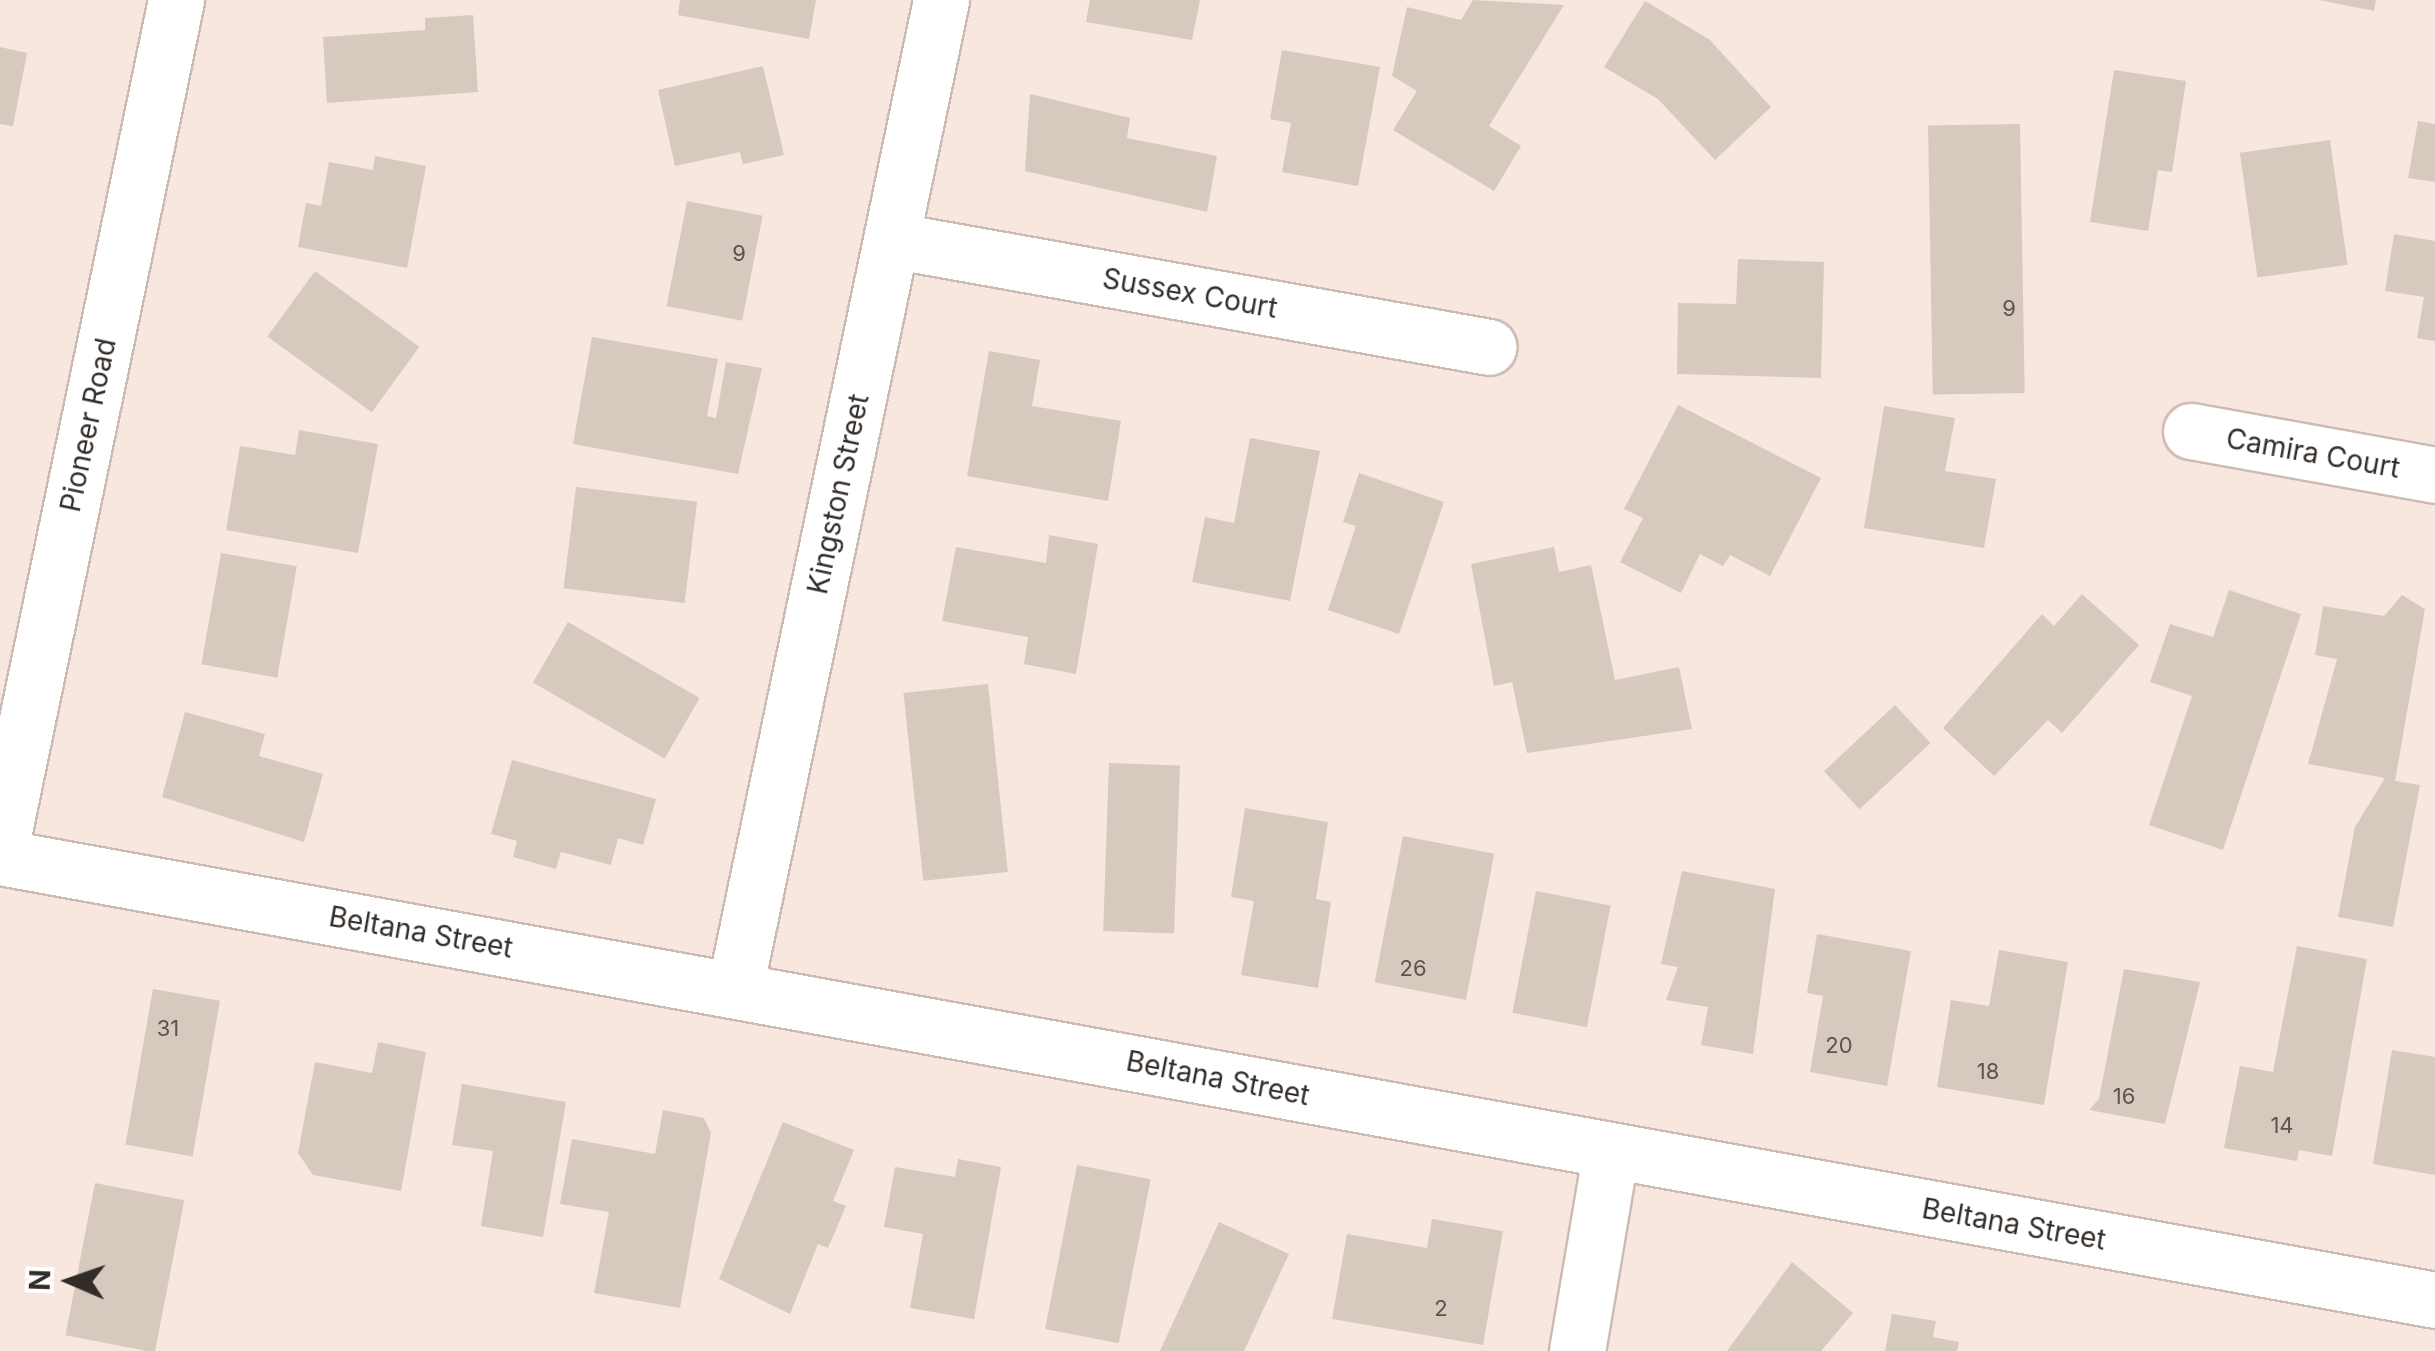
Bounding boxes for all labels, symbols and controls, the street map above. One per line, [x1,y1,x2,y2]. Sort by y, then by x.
house number: 9 [732,241,746,267]
street label: Sussex Court [1100,261,1280,325]
house number: 9 [2002,296,2016,322]
street label: Pioneer Road [53,335,123,515]
street label: Kingston Street [800,391,876,597]
street label: Camira Court [2224,421,2402,485]
street label: Beltana Street [326,899,516,965]
house number: 26 [1399,956,1427,982]
house number: 31 [157,1016,179,1042]
house number: 20 [1825,1033,1853,1059]
street label: Beltana Street [1124,1044,1312,1112]
house number: 18 [1977,1059,1999,1085]
house number: 16 [2113,1084,2135,1110]
house number: 14 [2270,1113,2294,1139]
street label: Beltana Street [1919,1191,2109,1257]
north arrow [20,1231,120,1331]
text: N [23,1269,57,1291]
house number: 2 [1434,1296,1448,1322]

